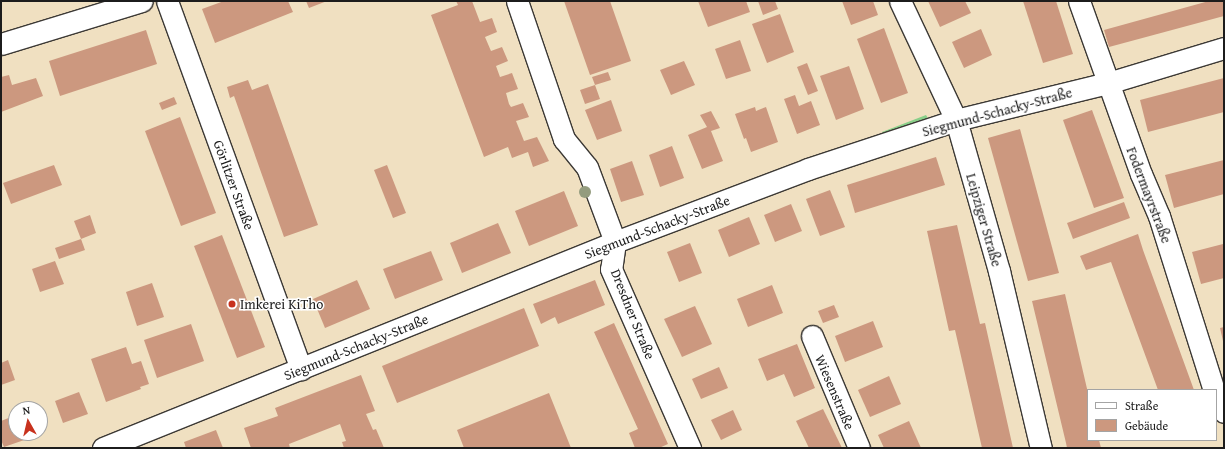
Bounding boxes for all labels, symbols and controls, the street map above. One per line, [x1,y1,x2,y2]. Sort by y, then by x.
street label: Siegmund-Schacky-Straße [920,84,1074,140]
street label: Görlitzer Straße [210,138,258,232]
street label: Fodermayrstraße [1123,145,1175,245]
street label: Leipziger Straße [963,171,1005,269]
street label: Siegmund-Schacky-Straße [582,191,732,263]
street label: Dresdner Straße [607,266,659,362]
place label: Imkerei KiTho [240,296,323,312]
marker: Imkerei KiTho [227,299,237,309]
street label: Siegmund-Schacky-Straße [281,310,431,384]
street label: Wiesenstraße [812,352,858,432]
legend [1087,389,1217,441]
text: Straße [1125,397,1158,414]
north arrow [8,401,48,441]
text: N [22,402,31,419]
text: Gebäude [1125,417,1168,434]

